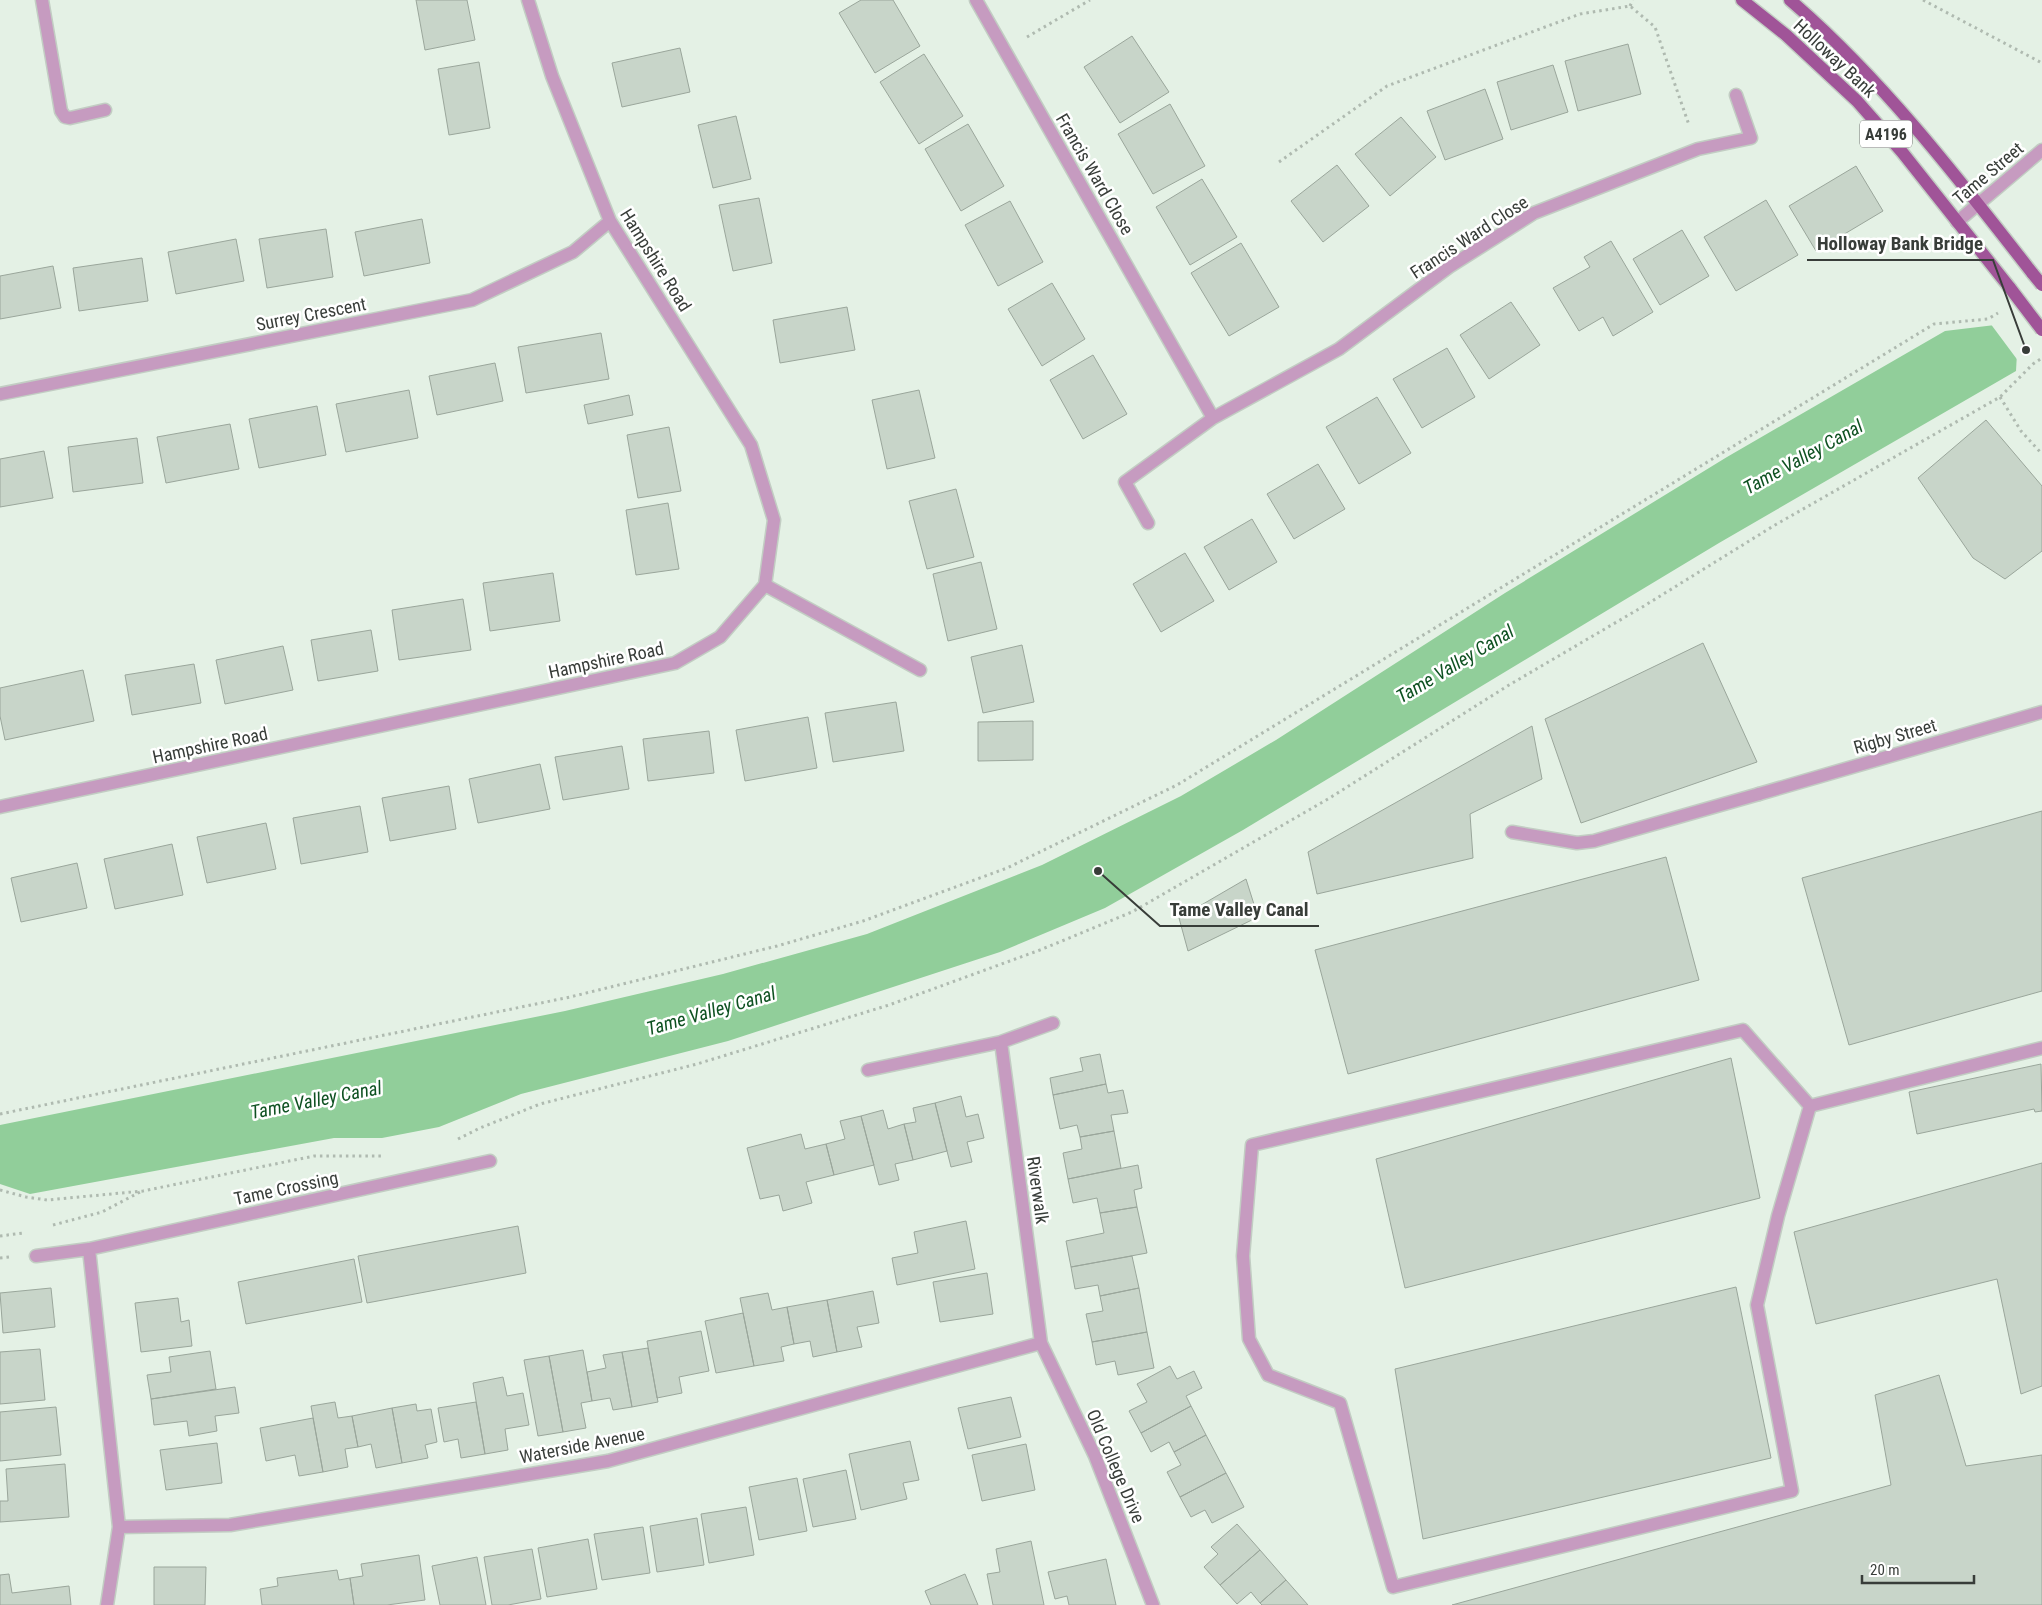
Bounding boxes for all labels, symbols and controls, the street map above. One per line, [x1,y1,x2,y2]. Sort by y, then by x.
street label: Holloway Bank [1790,15,1880,101]
street label: Francis Ward Close [1052,110,1138,238]
road number: A4196 [1860,120,1912,148]
street label: Tame Street [1949,138,2027,208]
street label: Francis Ward Close [1406,191,1532,283]
street label: Hampshire Road [616,205,696,315]
callout: Holloway Bank Bridge [1807,226,1993,260]
text: Holloway Bank Bridge [1817,232,1983,255]
street label: Surrey Crescent [254,293,368,335]
water label: Tame Valley Canal [1739,414,1867,499]
water label: Tame Valley Canal [1392,619,1519,708]
street label: Hampshire Road [546,638,666,682]
street label: Rigby Street [1851,714,1939,758]
street label: Hampshire Road [150,723,270,767]
callout: Tame Valley Canal [1160,892,1319,926]
text: Tame Valley Canal [1169,898,1309,921]
water label: Tame Valley Canal [644,981,779,1040]
water label: Tame Valley Canal [248,1076,384,1124]
street label: Riverwalk [1023,1155,1053,1225]
street label: Tame Crossing [232,1167,340,1209]
street label: Old College Drive [1083,1406,1149,1526]
street label: Waterside Avenue [518,1423,646,1467]
scale bar [1862,1552,1974,1584]
text: 20 m [1870,1561,1900,1579]

